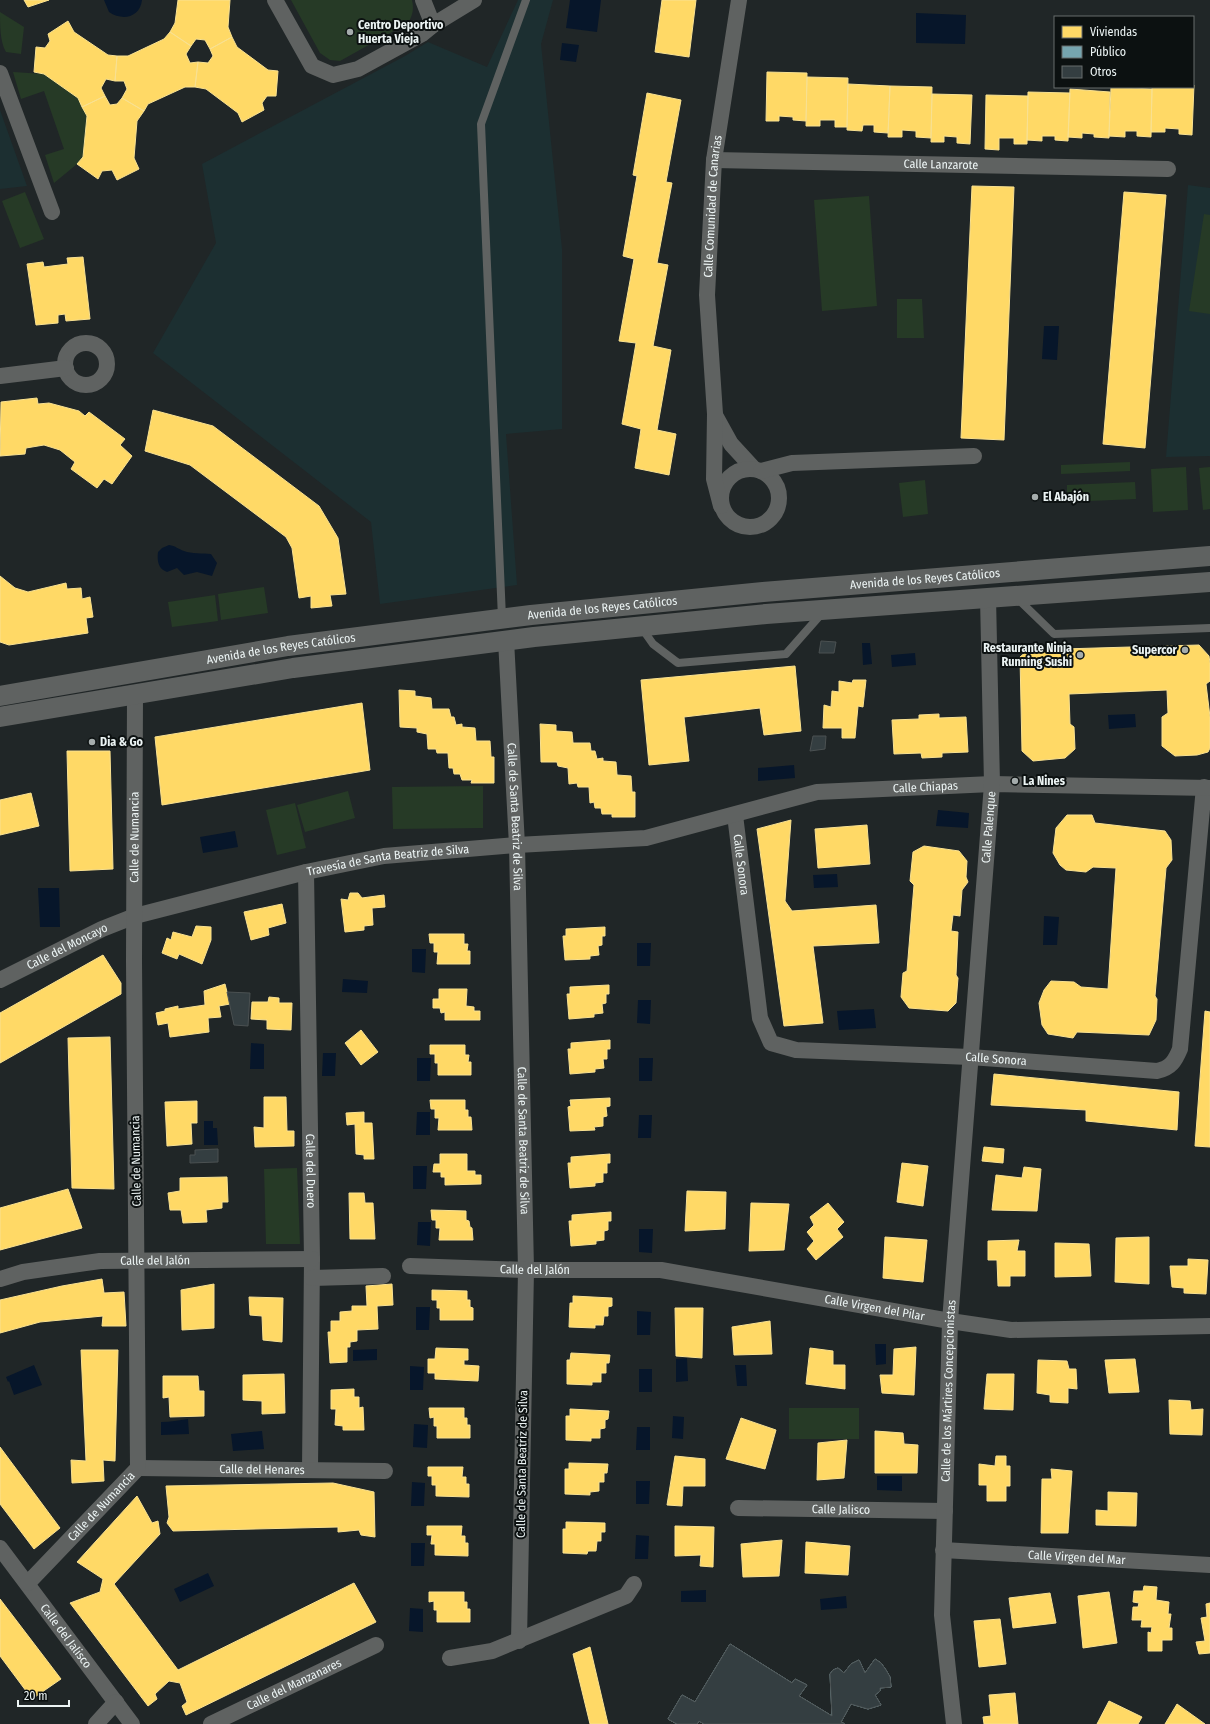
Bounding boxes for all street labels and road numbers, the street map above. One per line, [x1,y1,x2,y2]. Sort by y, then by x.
street label: Calle Comunidad de Canarias [701,134,725,278]
street label: Calle Lanzarote [904,157,978,172]
street label: Avenida de los Reyes Católicos [849,566,1001,592]
street label: Avenida de los Reyes Católicos [527,594,678,622]
street label: Avenida de los Reyes Católicos [205,630,356,667]
street label: Calle de Santa Beatriz de Silva [505,742,525,891]
street label: Calle Chiapas [893,779,958,796]
street label: Calle de Numancia [127,791,142,883]
street label: Calle Palenque [979,791,998,864]
street label: Calle Sonora [730,833,752,896]
street label: Travesía de Santa Beatriz de Silva [305,842,470,879]
street label: Calle del Moncayo [24,921,110,973]
street label: Calle Sonora [965,1050,1027,1068]
street label: Calle de Santa Beatriz de Silva [515,1066,532,1215]
street label: Calle de Numancia [128,1115,144,1207]
street label: Calle del Duero [303,1134,318,1208]
street label: Calle del Jalón [120,1253,190,1268]
street label: Calle del Jalón [500,1262,570,1277]
street label: Calle Virgen del Pilar [823,1292,927,1324]
street label: Calle de los Mártires Concepcionistas [939,1299,959,1482]
street label: Calle de Santa Beatriz de Silva [514,1390,530,1538]
street label: Calle del Henares [219,1462,305,1477]
street label: Calle de Numancia [65,1469,138,1544]
street label: Calle Jalisco [812,1502,870,1517]
street label: Calle Virgen del Mar [1028,1548,1127,1567]
street label: Calle del Jalisco [37,1601,95,1671]
street label: Calle del Manzanares [244,1656,344,1713]

